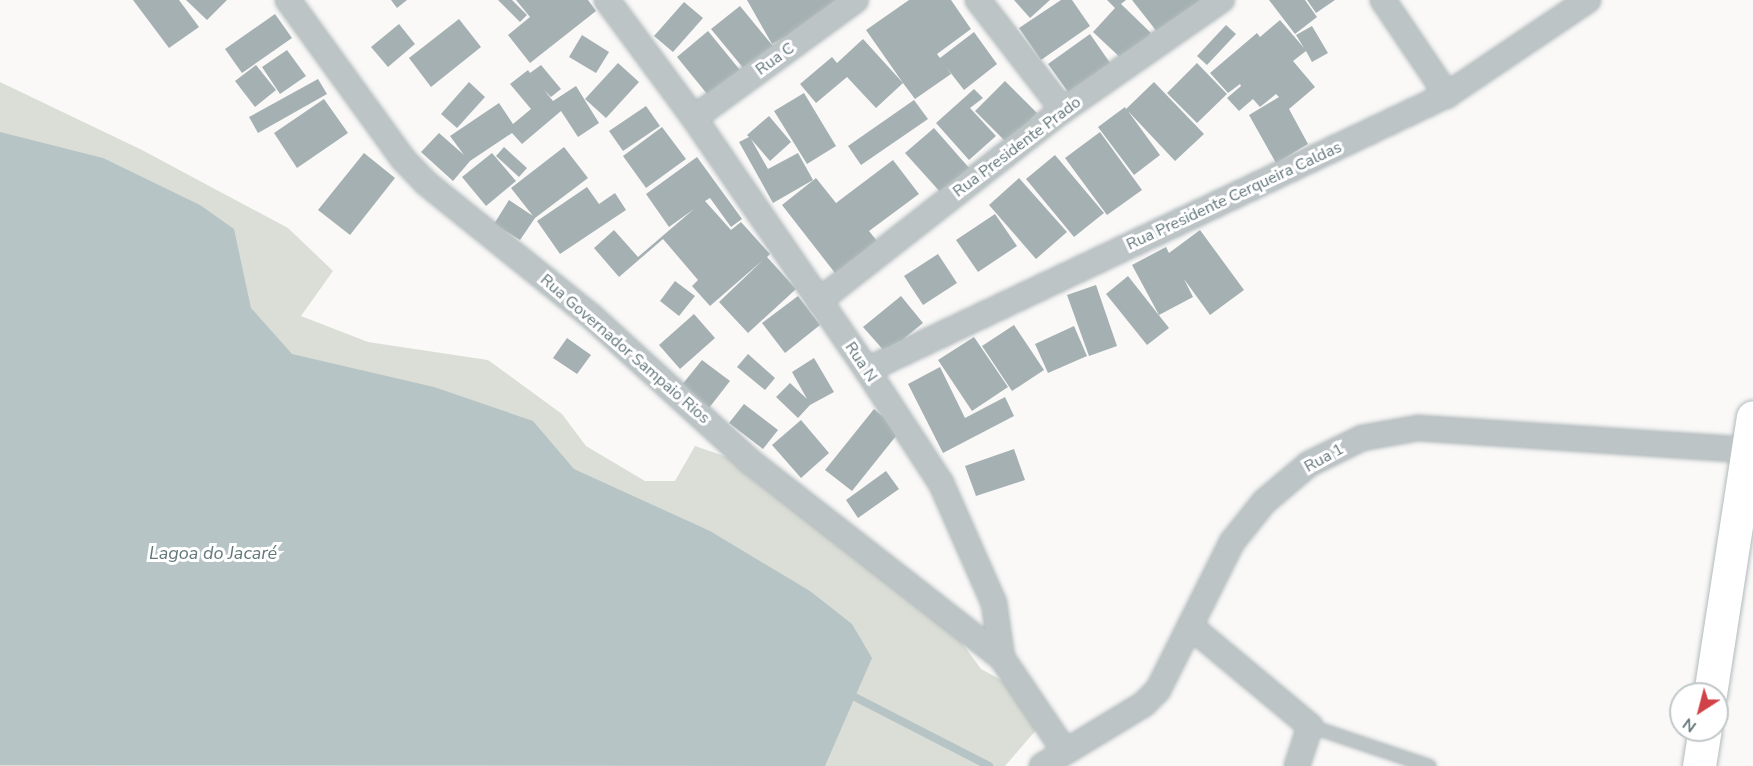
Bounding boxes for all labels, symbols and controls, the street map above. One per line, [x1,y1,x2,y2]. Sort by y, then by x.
street label: Rua C [752,39,798,79]
street label: Rua Presidente Prado [949,93,1085,201]
street label: Rua Presidente Cerqueira Caldas [1123,138,1345,254]
street label: Rua Governador Sampaio Rios [536,270,714,428]
street label: Rua N [841,338,881,386]
street label: Rua 1 [1301,439,1347,477]
water label: Lagoa do Jacaré [149,542,277,564]
north arrow [1669,682,1729,742]
text: N [1678,713,1701,737]

